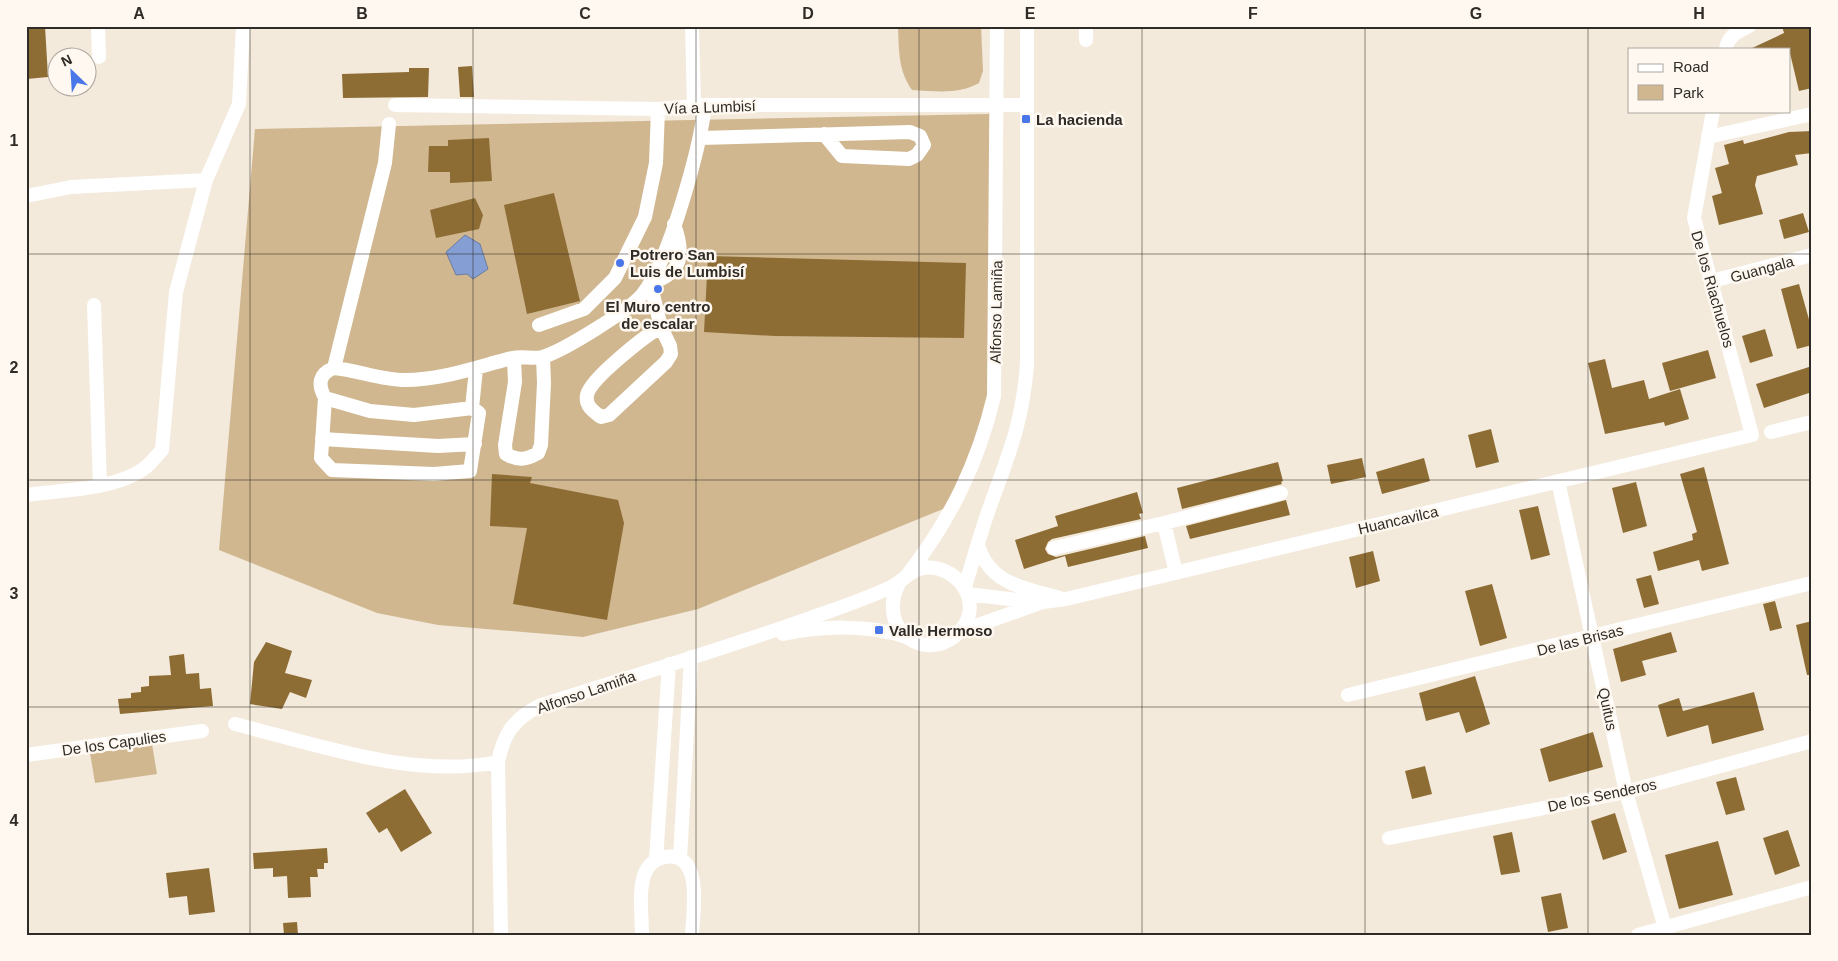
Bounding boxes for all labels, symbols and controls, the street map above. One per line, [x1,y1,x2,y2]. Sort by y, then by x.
text: A [133,5,145,22]
text: B [356,5,368,22]
text: C [579,5,591,22]
text: D [802,5,814,22]
text: E [1025,5,1036,22]
text: F [1248,5,1258,22]
text: G [1470,5,1482,22]
text: H [1693,5,1705,22]
north arrow [48,48,98,98]
legend [1628,48,1790,112]
text: N [59,51,74,70]
text: Road [1673,58,1709,75]
text: Park [1673,84,1704,101]
street label: Vía a Lumbisí [664,97,757,117]
place label: La hacienda [1036,111,1123,128]
marker: La hacienda [1020,113,1032,125]
text: 1 [10,132,19,149]
street label: De los Riachuelos [1688,229,1738,349]
place label: Potrero San Luis de Lumbisí [630,246,745,280]
street label: Guangala [1728,252,1796,286]
marker: Potrero San Luis de Lumbisí [614,257,626,269]
street label: Alfonso Lamiña [987,260,1005,364]
marker: El Muro centro de escalar [652,283,664,295]
place label: El Muro centro de escalar [605,298,711,332]
text: 2 [10,359,19,376]
street label: Huancavilca [1356,502,1440,537]
text: 3 [10,585,19,602]
street label: De las Brisas [1535,621,1625,659]
place label: Valle Hermoso [889,622,992,639]
marker: Valle Hermoso [873,624,885,636]
street label: Alfonso Lamiña [534,667,638,717]
street label: Quitus [1595,686,1621,732]
street label: De los Capulies [61,727,167,759]
street label: De los Senderos [1546,775,1658,815]
text: 4 [10,812,19,829]

